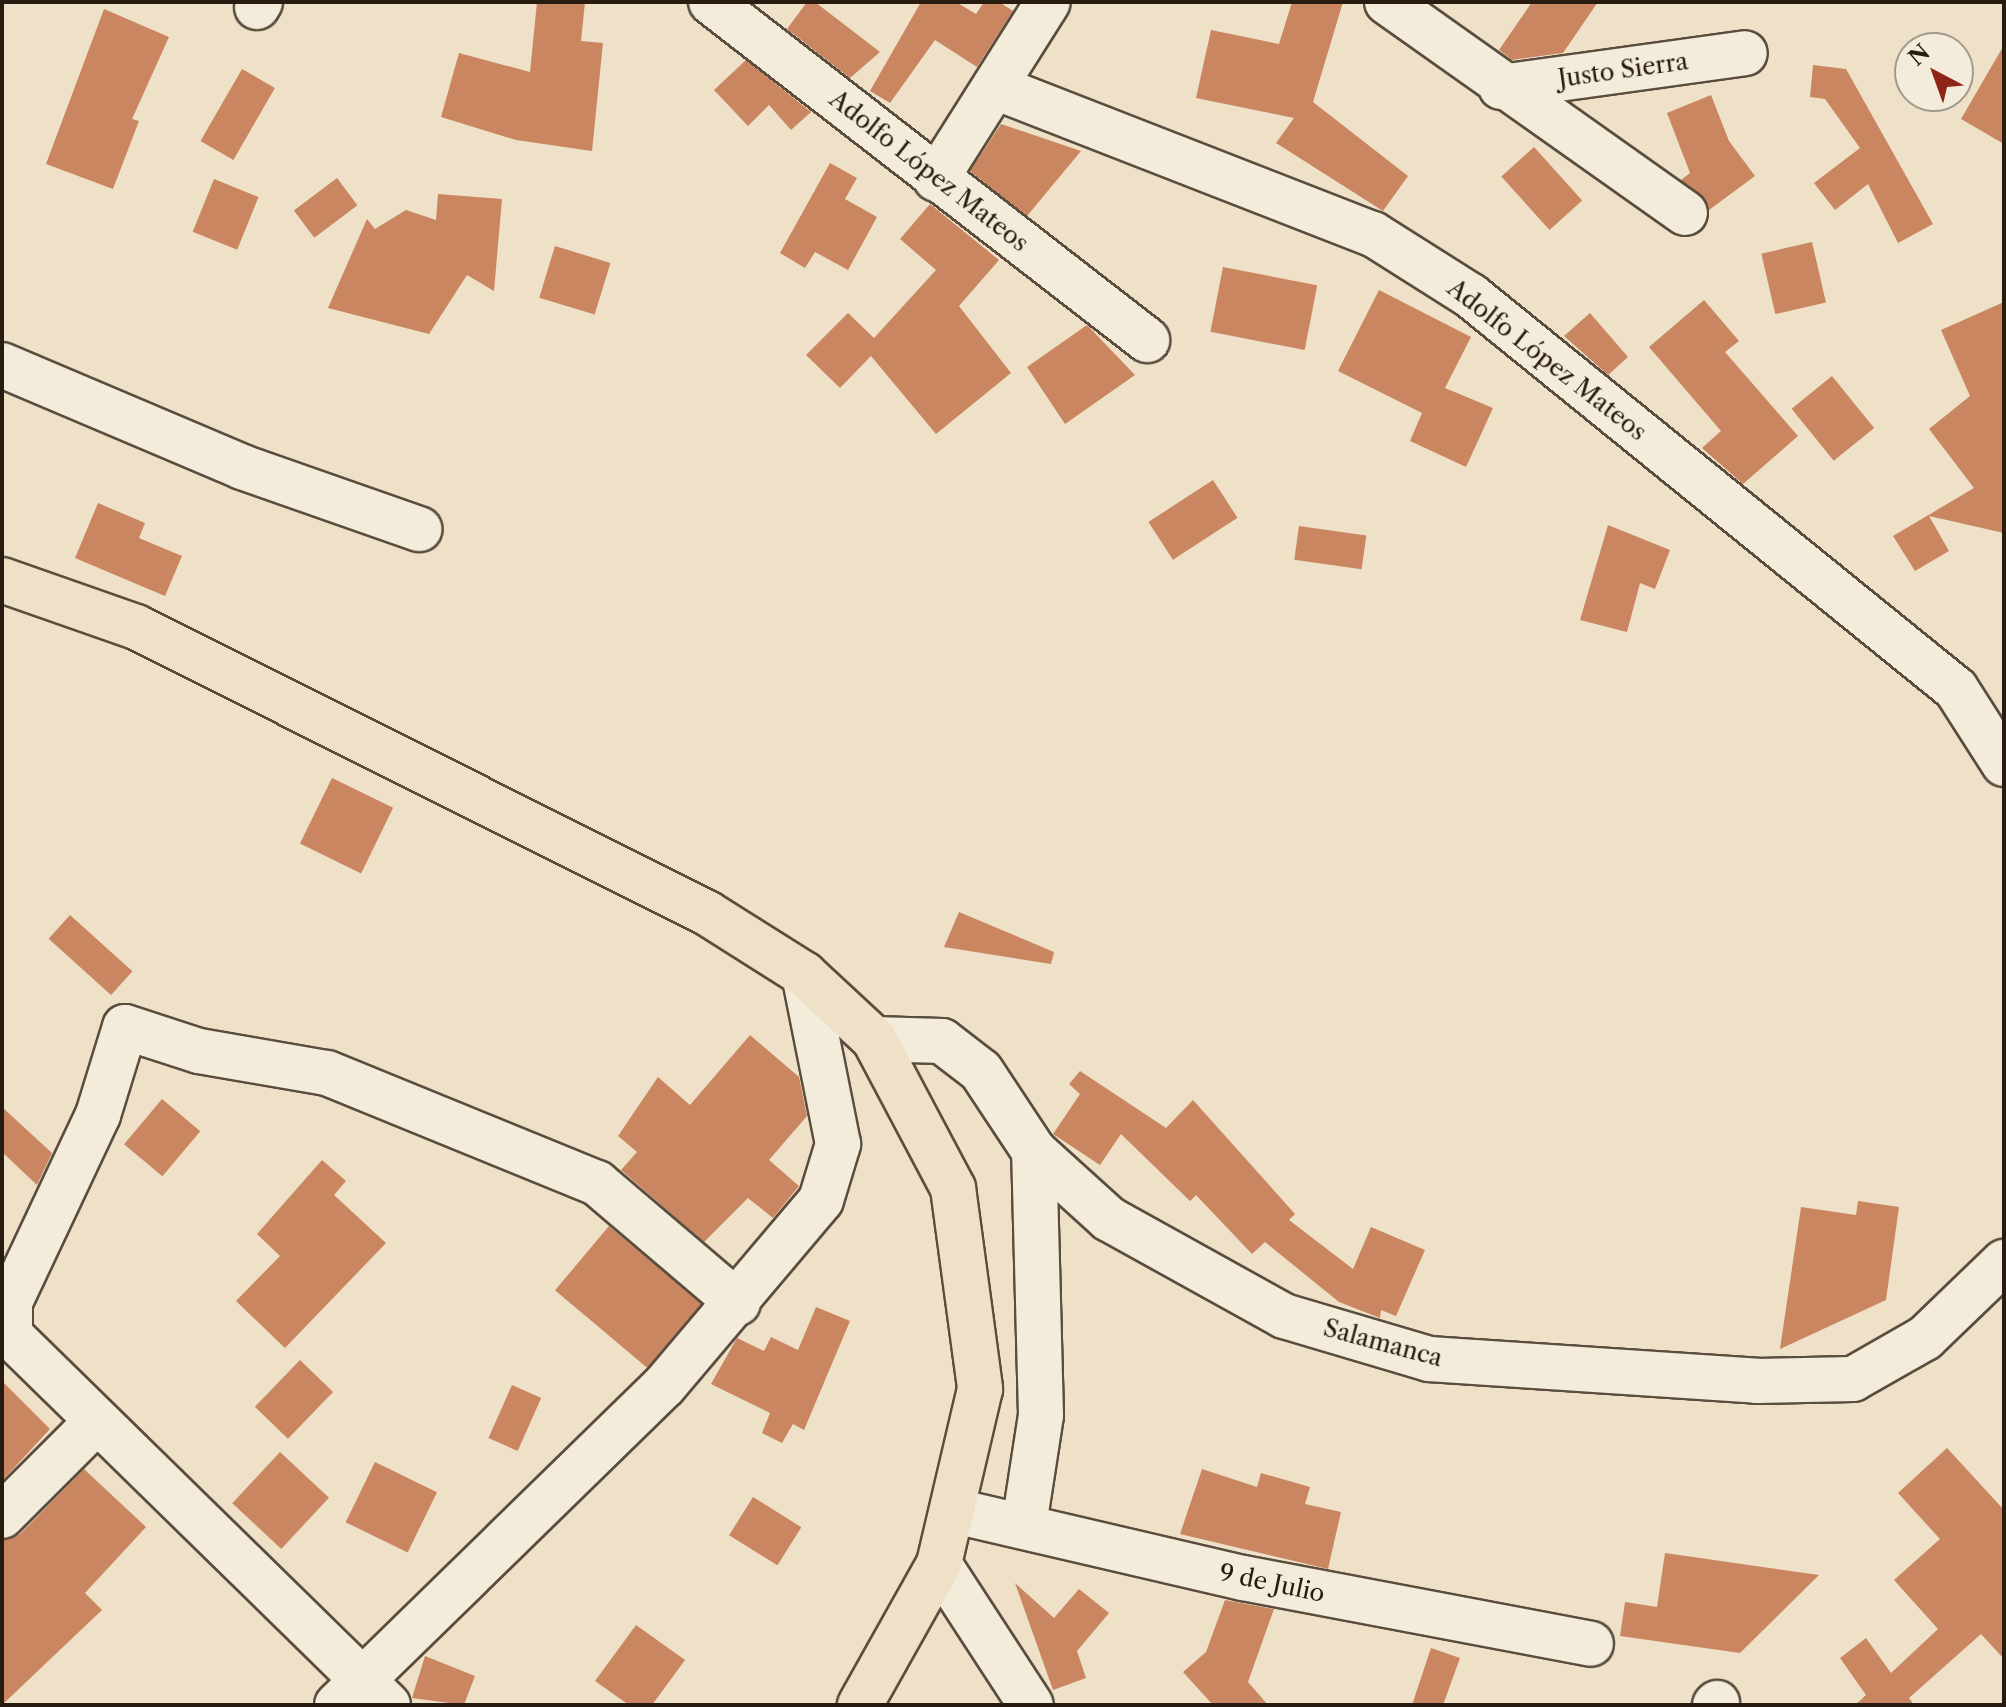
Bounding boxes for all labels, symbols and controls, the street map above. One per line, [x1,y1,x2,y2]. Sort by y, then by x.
north arrow [1894,32,1974,112]
text: N [1903,39,1935,71]
street label: Justo Sierra [1556,47,1690,93]
street label: Adolfo López Mateos [824,84,1034,258]
street label: Adolfo López Mateos [1442,273,1652,447]
street label: Salamanca [1320,1313,1446,1373]
street label: 9 de Julio [1217,1558,1327,1608]

